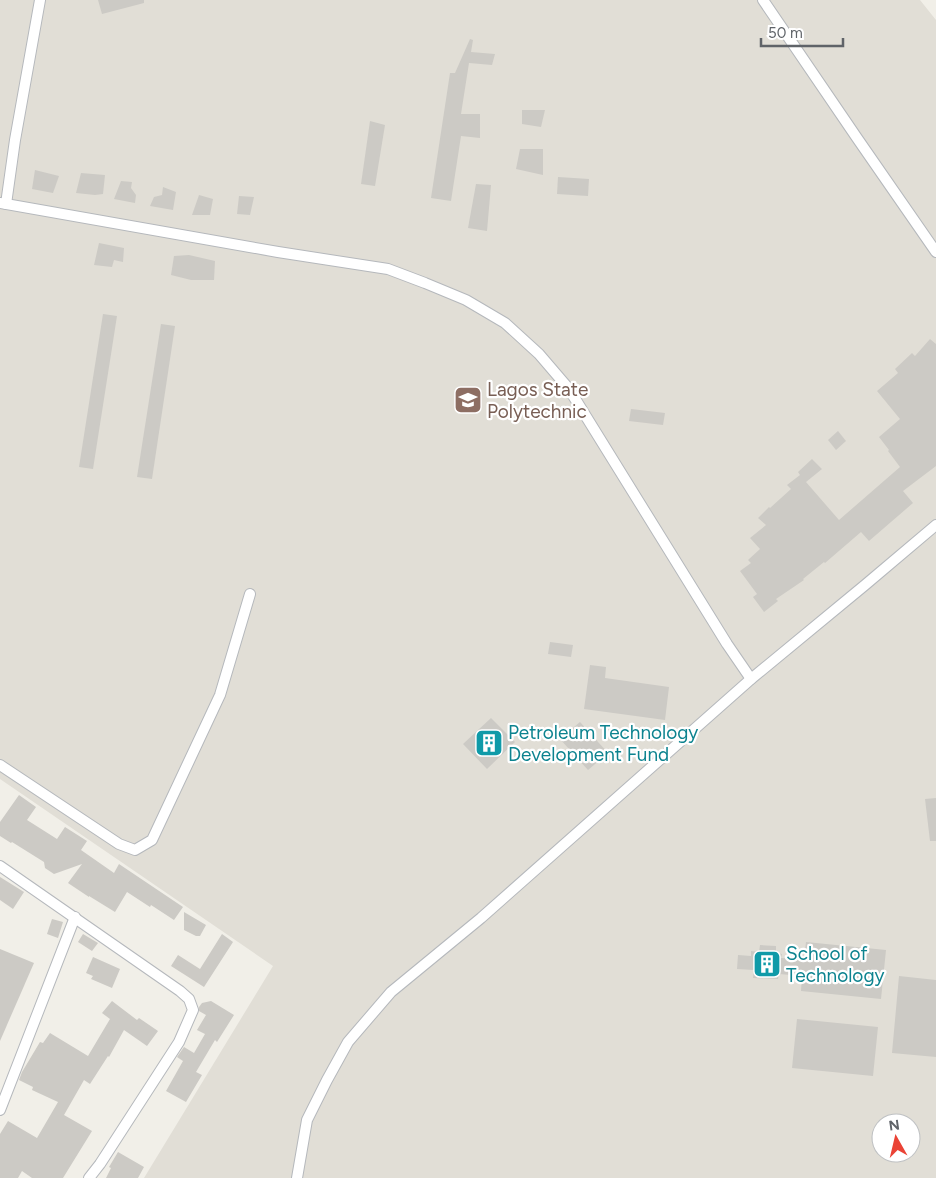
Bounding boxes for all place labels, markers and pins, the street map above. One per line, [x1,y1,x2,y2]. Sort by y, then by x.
place label: Lagos State Polytechnic [487,378,588,423]
school or university icon: Lagos State Polytechnic [453,385,483,415]
place label: Petroleum Technology Development Fund [508,721,698,766]
building icon: Petroleum Technology Development Fund [474,728,504,758]
place label: School of Technology [786,942,885,987]
building icon: School of Technology [752,949,782,979]

